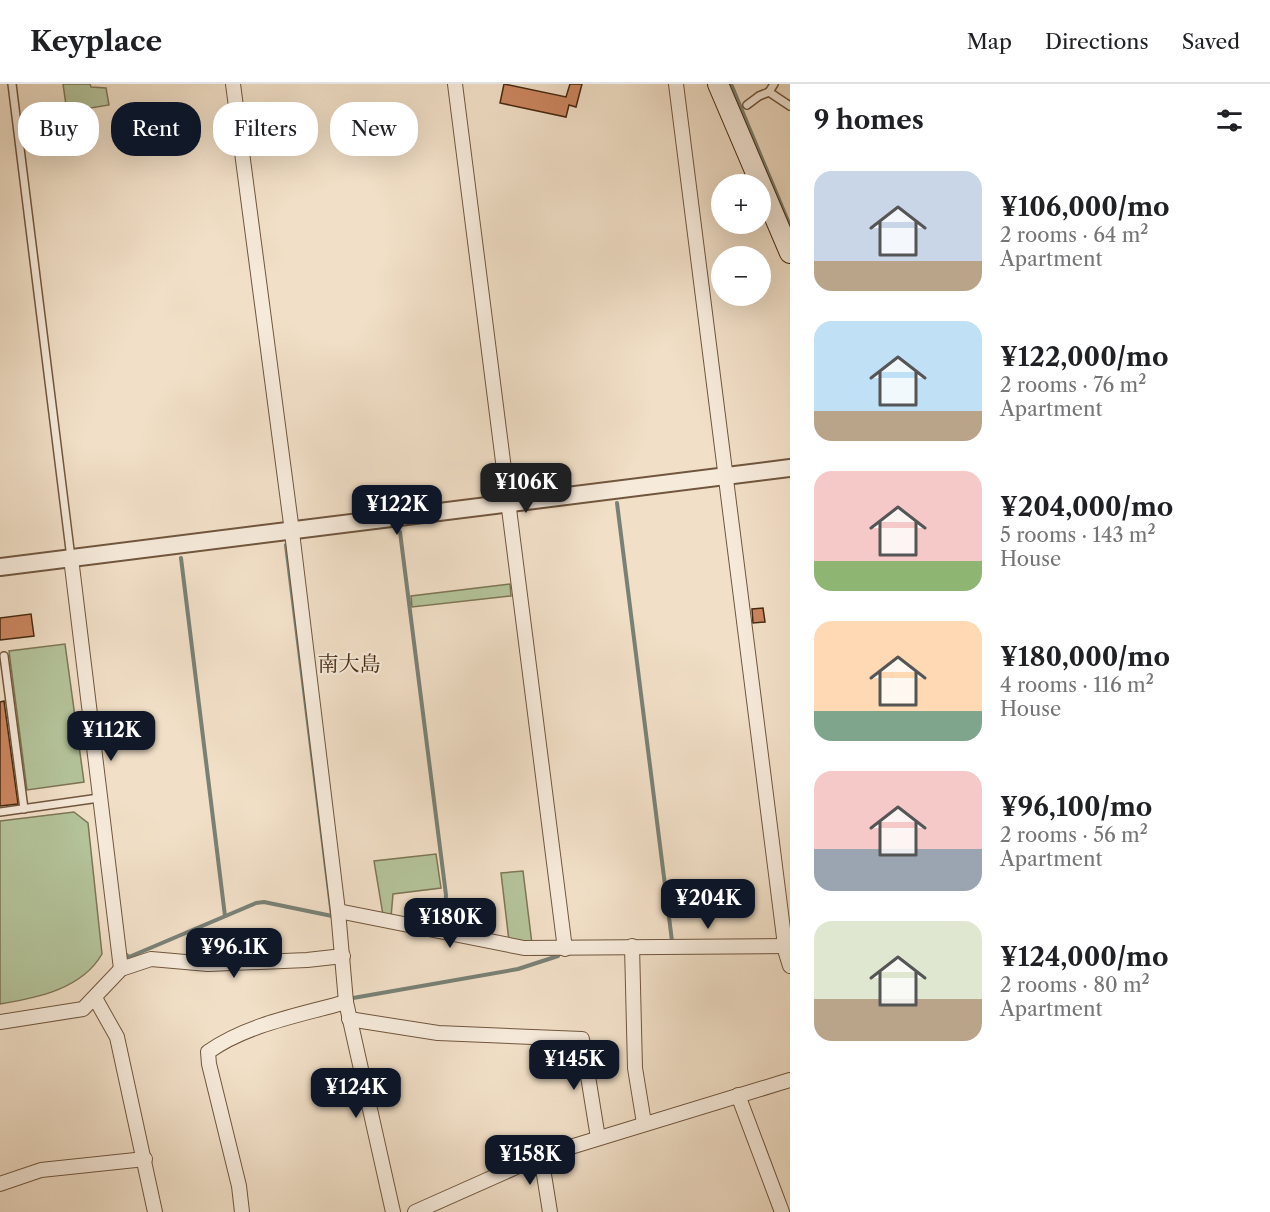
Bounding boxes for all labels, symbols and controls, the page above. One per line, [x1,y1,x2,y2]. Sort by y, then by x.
text: Keyplace [30,24,162,58]
text: Map [967,29,1012,54]
text: Directions [1045,29,1149,54]
text: Saved [1182,29,1240,54]
chip: Buy [18,102,99,156]
chip: Rent [111,102,201,156]
chip: Filters [213,102,318,156]
chip: New [330,102,418,156]
text: 9 homes [814,104,924,136]
icon: filters [1213,104,1246,137]
map controls [711,174,771,306]
button: + [711,174,771,234]
text: ¥106,000/mo [1000,191,1170,223]
icon: home [862,195,934,267]
text: 2 rooms · 64 m² [1000,223,1149,247]
button: − [711,246,771,306]
text: Apartment [1000,247,1103,271]
text: ¥122,000/mo [1000,341,1168,373]
icon: home [862,345,934,417]
text: 2 rooms · 76 m² [1000,373,1146,397]
text: Apartment [1000,397,1103,421]
pin: ¥106K [484,463,568,514]
text: ¥106K [494,470,558,494]
pin: ¥122K [355,485,439,536]
text: ¥204,000/mo [1000,491,1173,523]
text: ¥122K [366,492,428,516]
icon: home [862,495,934,567]
text: 5 rooms · 143 m² [1000,523,1156,547]
text: House [1000,547,1061,571]
text: ¥180,000/mo [1000,641,1170,673]
icon: home [862,645,934,717]
district label: 南大島 [318,651,381,676]
text: 4 rooms · 116 m² [1000,673,1154,697]
text: House [1000,697,1061,721]
pin: ¥112K [69,711,153,762]
text: ¥112K [81,718,141,742]
text: ¥96,100/mo [1000,791,1152,823]
icon: home [862,795,934,867]
text: 2 rooms · 56 m² [1000,823,1148,847]
text: Apartment [1000,847,1103,871]
pin: ¥204K [666,879,750,930]
text: ¥204K [675,886,741,910]
pin: ¥180K [408,898,492,949]
text: ¥180K [418,905,482,929]
pin: ¥96.1K [185,928,283,979]
text: ¥96.1K [200,935,268,959]
text: ¥124,000/mo [1000,941,1169,973]
icon: home [862,945,934,1017]
text: 2 rooms · 80 m² [1000,973,1150,997]
text: Apartment [1000,997,1103,1021]
pin: ¥145K [532,1040,616,1091]
text: ¥145K [543,1047,605,1071]
pin: ¥124K [314,1068,398,1119]
text: ¥124K [325,1075,387,1099]
pin: ¥158K [488,1135,572,1186]
text: ¥158K [499,1142,561,1166]

